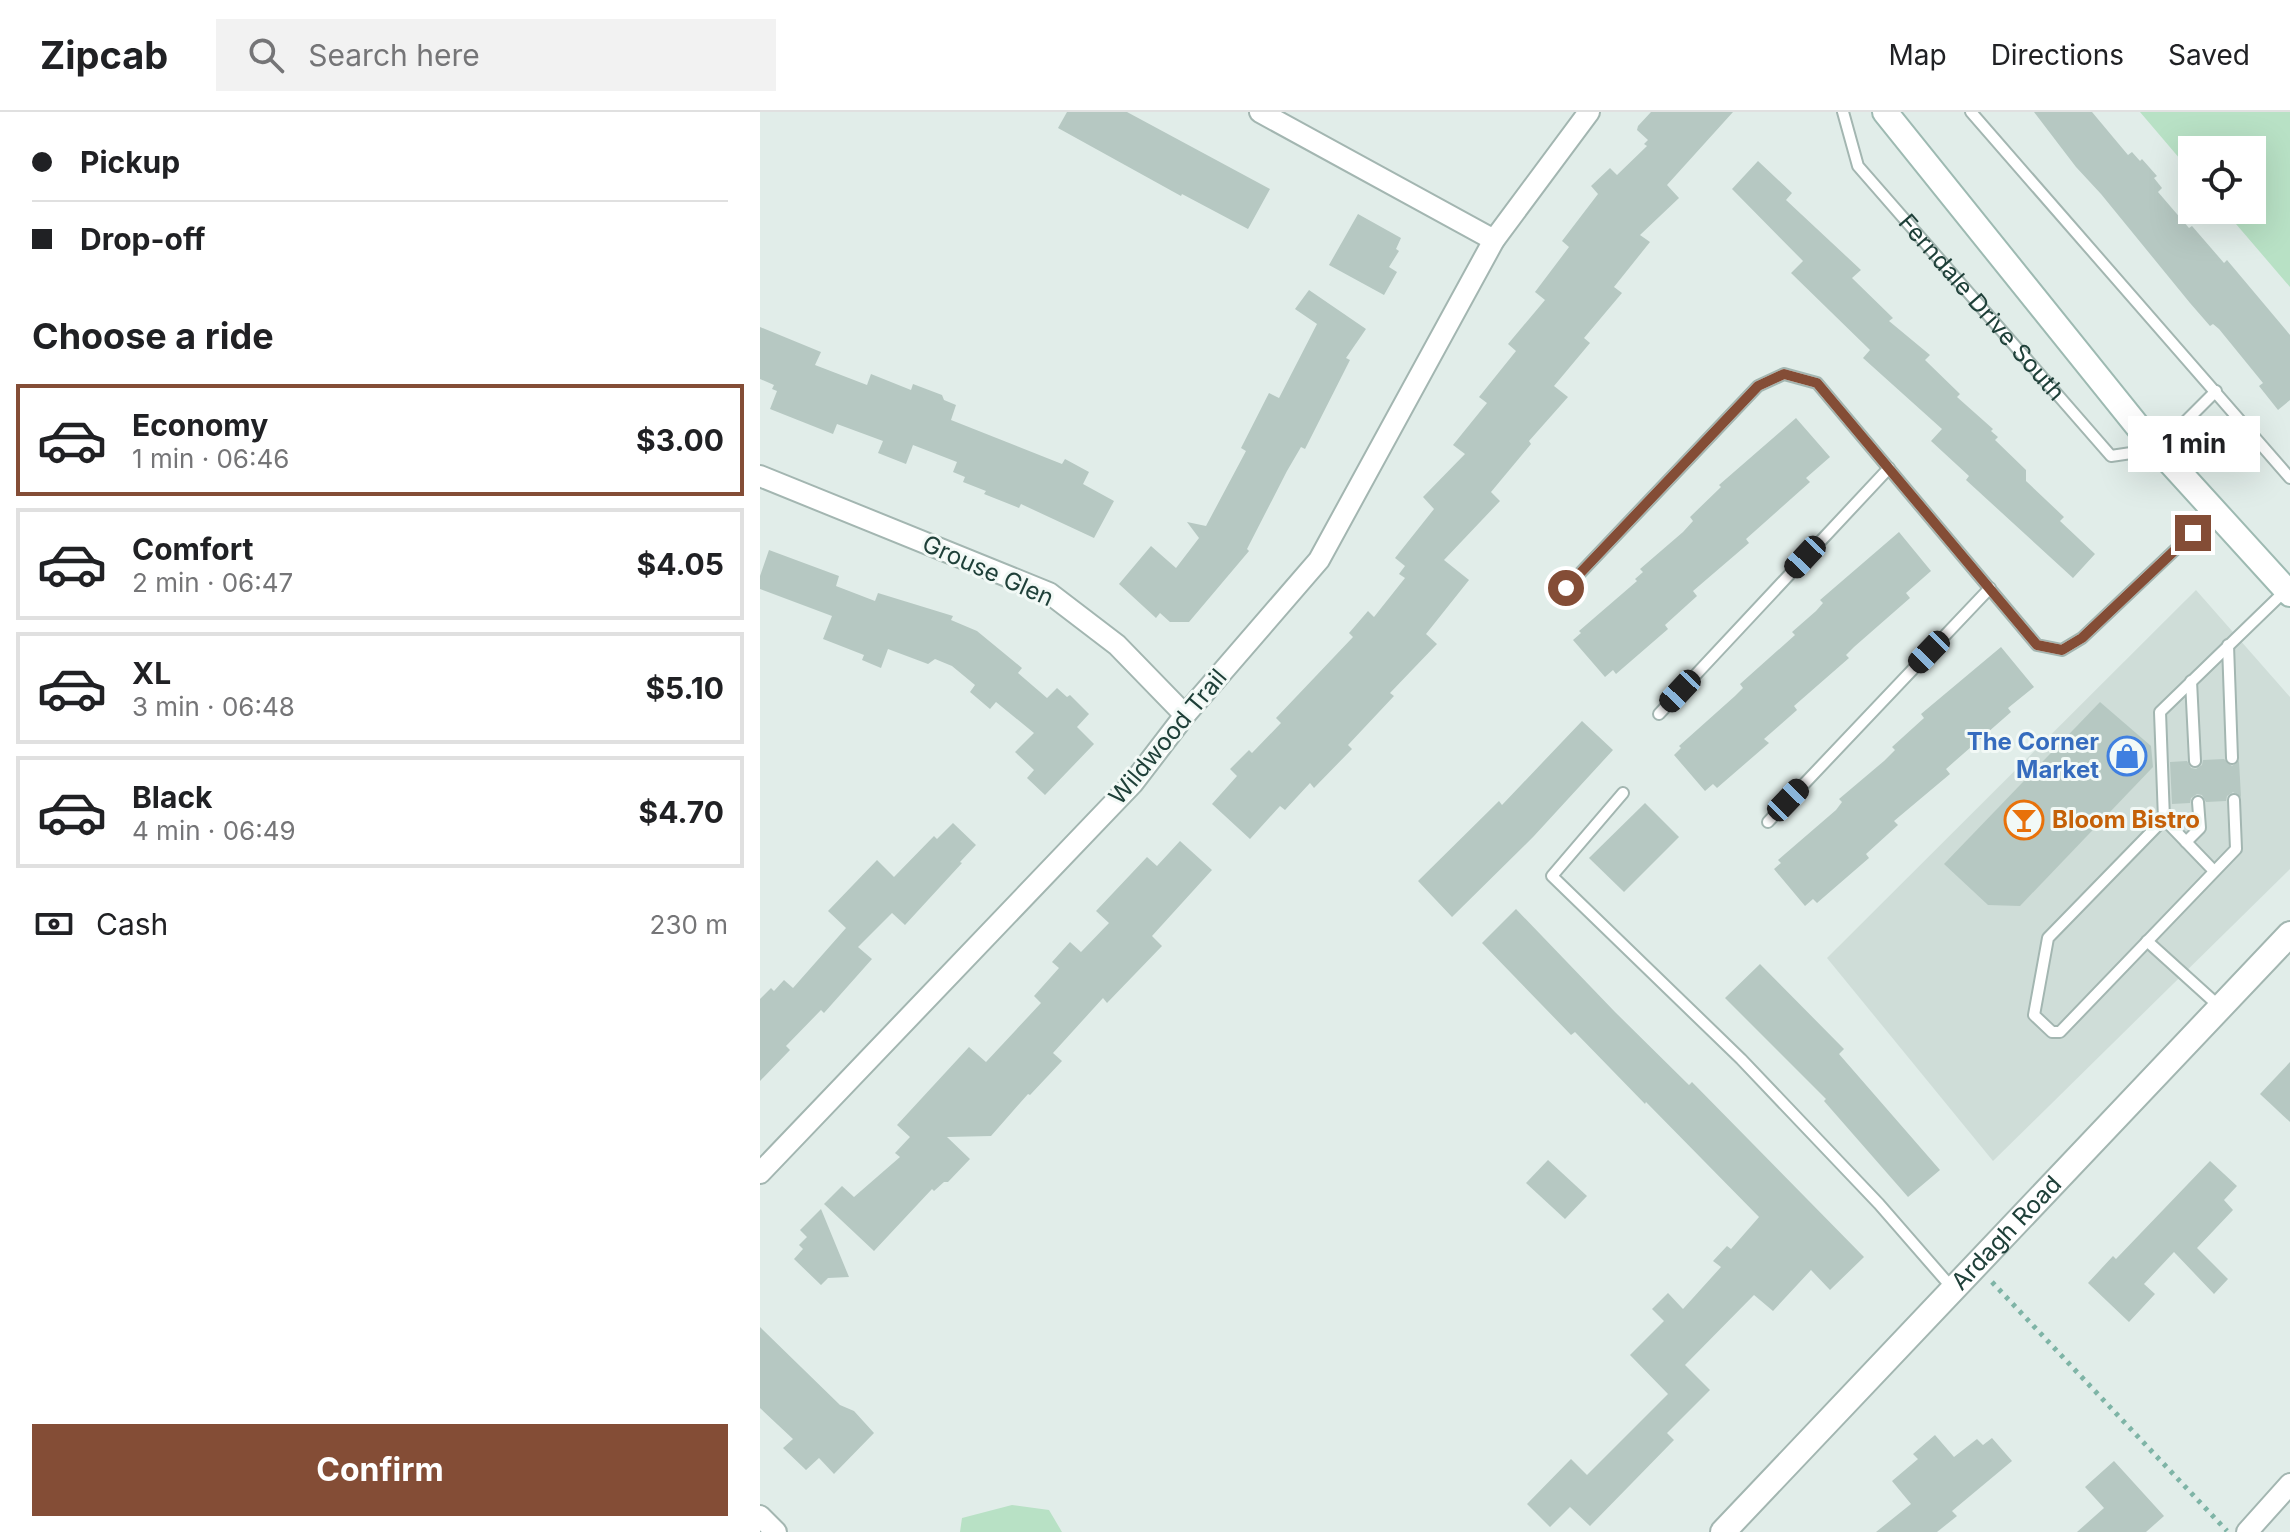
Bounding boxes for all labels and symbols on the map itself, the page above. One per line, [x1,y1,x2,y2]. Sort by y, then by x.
street label: Ferndale Drive South [1893,208,2071,407]
callout: 1 min [2127,417,2259,473]
route end [2175,515,2211,551]
street label: Grouse Glen [918,529,1058,612]
car [1780,531,1830,583]
route start [1548,570,1584,606]
car [1904,626,1954,678]
street label: Wildwood Trail [1103,663,1233,810]
car [1655,665,1705,717]
place label: The Corner Market [1967,727,2099,784]
shop icon: The Corner Market [2106,735,2148,777]
car [1763,774,1813,826]
bar icon: Bloom Bistro [2003,799,2045,841]
place label: Bloom Bistro [2052,805,2200,834]
street label: Ardagh Road [1945,1169,2067,1296]

